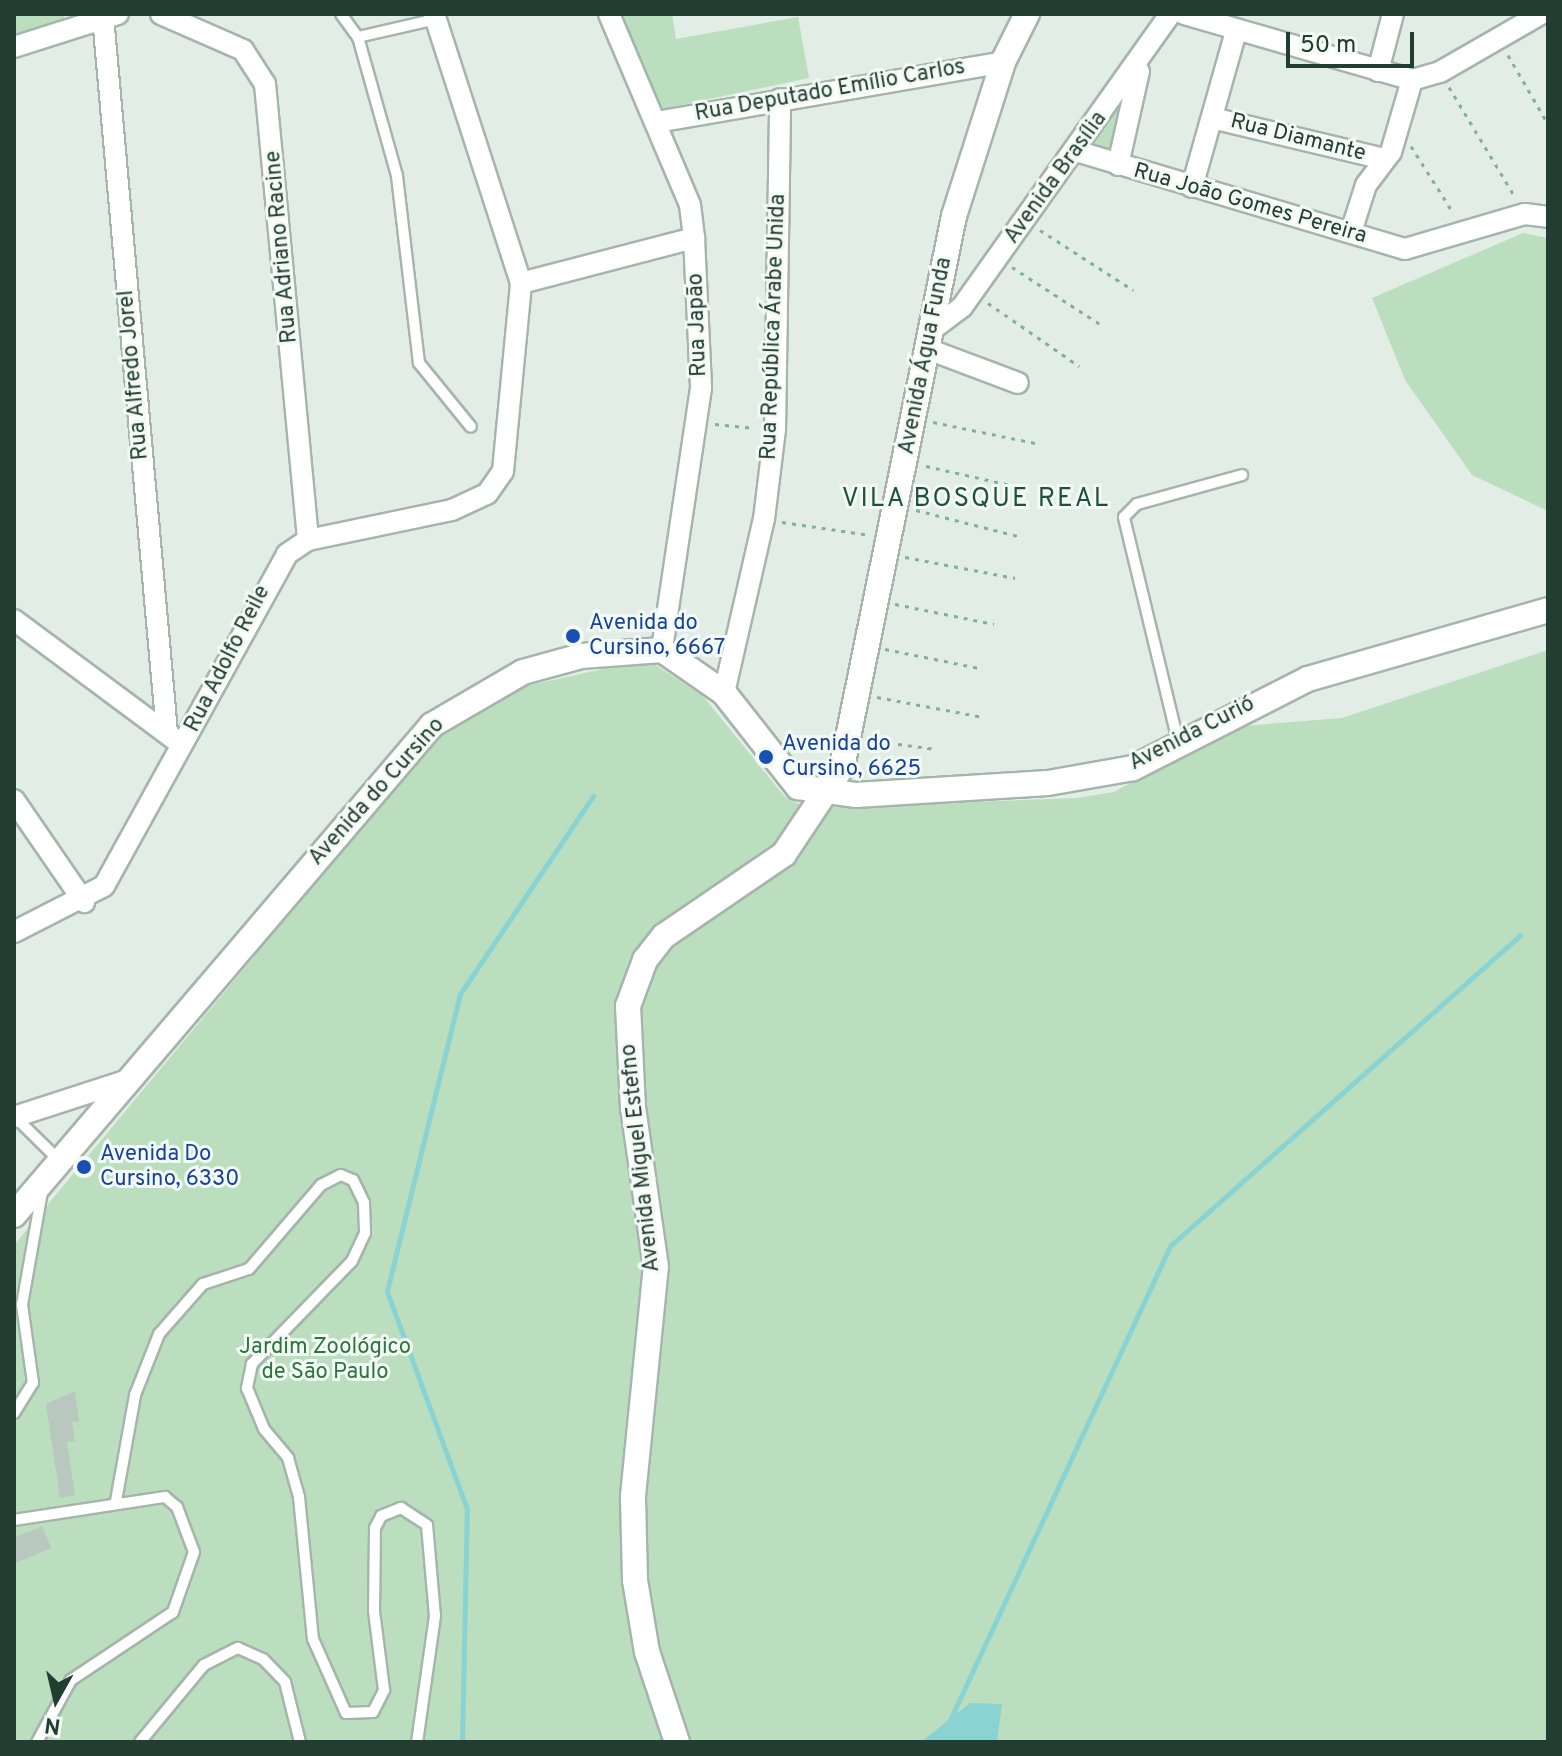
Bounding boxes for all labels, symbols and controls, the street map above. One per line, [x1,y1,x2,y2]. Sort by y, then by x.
scale bar [1290,16,1418,66]
text: 50 m [1300,31,1356,61]
street label: Rua Deputado Emílio Carlos [693,54,967,128]
street label: Avenida Brasília [999,107,1113,249]
street label: Rua Diamante [1228,108,1368,168]
street label: Rua Adriano Racine [260,149,304,345]
street label: Rua João Gomes Pereira [1130,158,1370,250]
street label: Rua República Árabe Unida [756,193,792,461]
street label: Avenida Água Funda [894,255,958,457]
street label: Rua Japão [683,273,713,377]
street label: Rua Alfredo Jorel [113,288,155,462]
district label: VILA BOSQUE REAL [841,484,1111,516]
street label: Rua Adolfo Reile [179,581,277,737]
place label: Avenida do Cursino, 6667 [589,610,725,662]
marker: Avenida do Cursino, 6667 [564,627,582,645]
street label: Avenida Curió [1125,691,1259,777]
street label: Avenida do Cursino [304,713,450,871]
place label: Avenida do Cursino, 6625 [782,731,921,782]
marker: Avenida do Cursino, 6625 [757,748,775,766]
street label: Avenida Miguel Estefno [616,1042,666,1274]
place label: Avenida Do Cursino, 6330 [100,1141,239,1192]
marker: Avenida Do Cursino, 6330 [75,1158,93,1176]
park label: Jardim Zoológico de São Paulo [239,1334,411,1386]
north arrow [16,1660,96,1740]
text: N [43,1710,62,1739]

